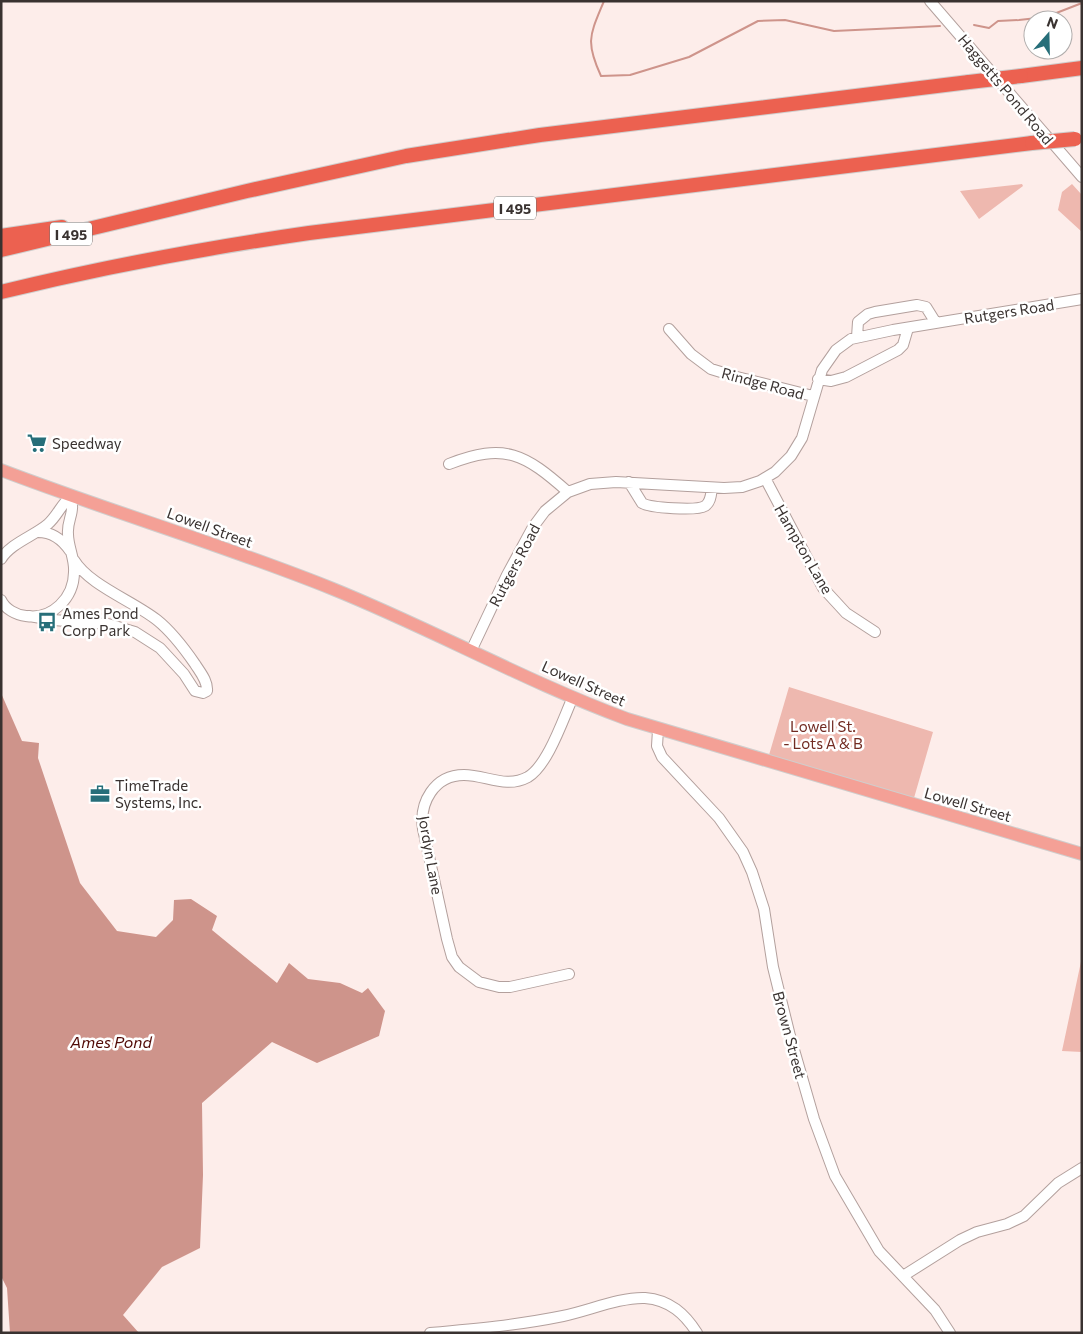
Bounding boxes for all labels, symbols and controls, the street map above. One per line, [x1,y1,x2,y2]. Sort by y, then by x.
north arrow [1023,10,1073,60]
text: N [1045,13,1060,32]
street label: Haggetts Pond Road [955,30,1057,148]
road number: I 495 [494,197,536,220]
road number: I 495 [50,222,92,245]
street label: Rutgers Road [963,295,1055,327]
street label: Rindge Road [720,363,806,403]
supermarket icon: Speedway [26,432,48,454]
place label: Speedway [52,434,122,452]
street label: Hampton Lane [771,501,837,597]
street label: Lowell Street [165,503,255,551]
street label: Rutgers Road [485,521,543,609]
place label: Ames Pond Corp Park [62,604,138,639]
bus stop icon: Ames Pond Corp Park [36,611,58,633]
street label: Lowell Street [539,657,629,709]
park label: Lowell St. - Lots A & B [783,717,863,752]
place label: TimeTrade Systems, Inc. [115,776,202,811]
office icon: TimeTrade Systems, Inc. [89,783,111,805]
street label: Lowell Street [922,783,1014,825]
street label: Jordyn Lane [415,814,447,896]
street label: Brown Street [770,989,810,1081]
water label: Ames Pond [69,1032,153,1051]

